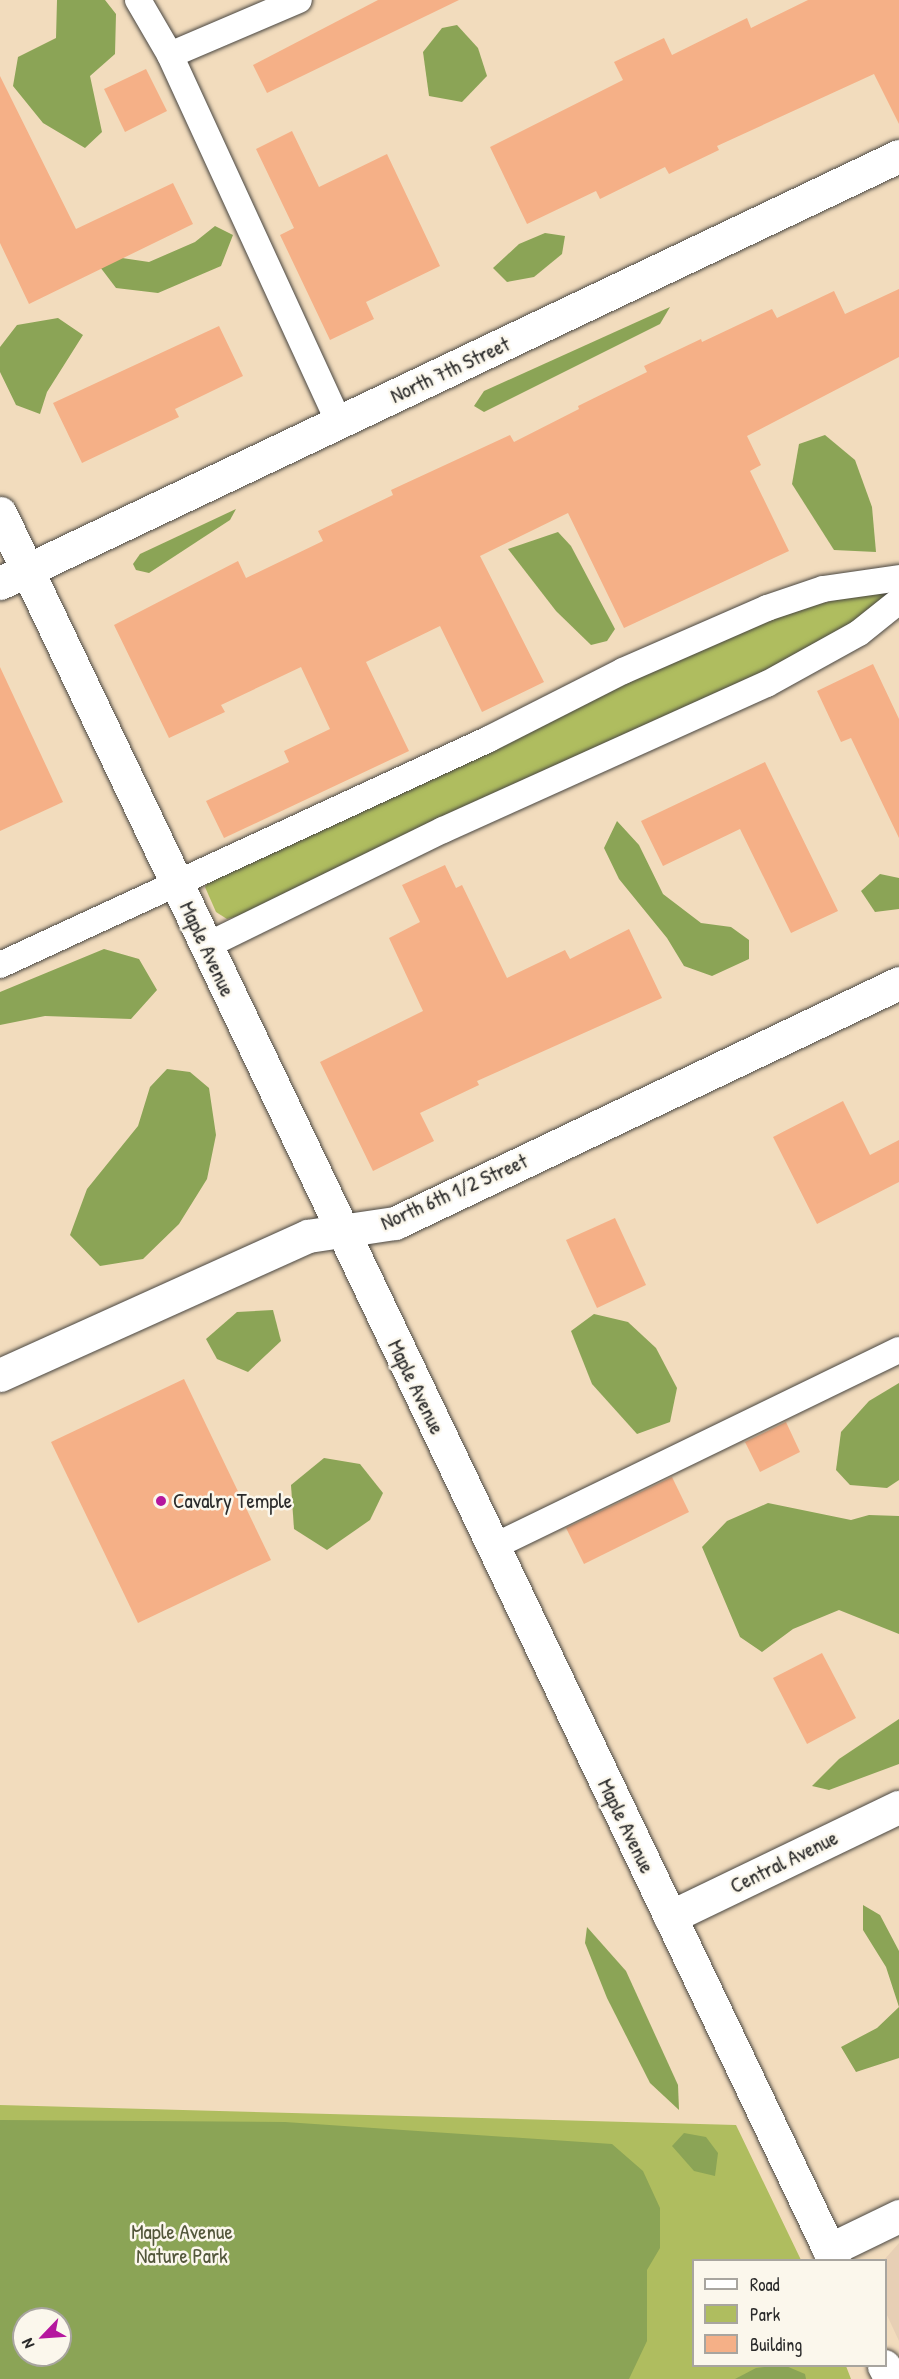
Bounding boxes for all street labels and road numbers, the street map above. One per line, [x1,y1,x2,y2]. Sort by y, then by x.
street label: North 7th Street [386,331,514,409]
street label: Maple Avenue [174,898,240,1000]
street label: North 6th 1/2 Street [377,1148,531,1236]
street label: Maple Avenue [382,1336,450,1438]
street label: Maple Avenue [592,1775,660,1877]
street label: Central Avenue [726,1825,842,1899]

